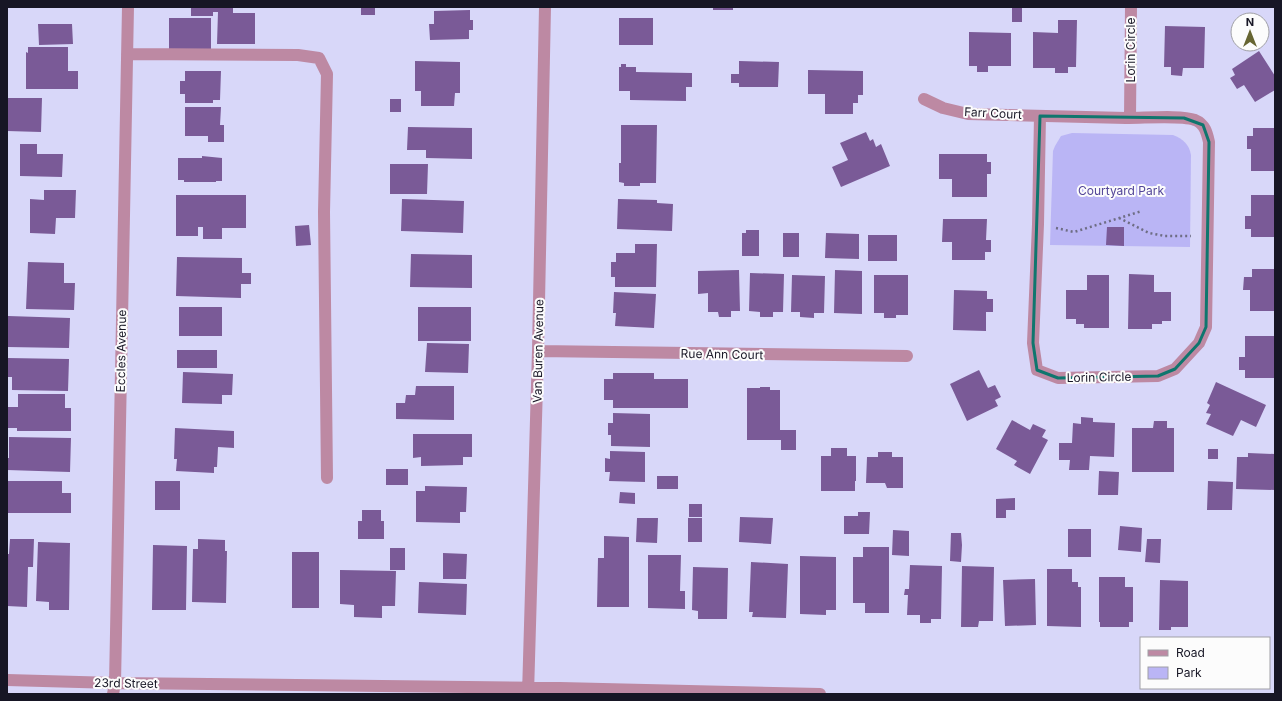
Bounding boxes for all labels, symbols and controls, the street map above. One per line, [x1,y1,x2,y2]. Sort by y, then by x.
north arrow [1230,12,1270,52]
text: N [1246,15,1254,29]
street label: Lorin Circle [1123,18,1138,82]
street label: Farr Court [964,104,1022,122]
park label: Courtyard Park [1078,183,1164,198]
street label: Van Buren Avenue [530,299,546,403]
street label: Eccles Avenue [113,310,129,392]
street label: Rue Ann Court [681,346,764,362]
street label: Lorin Circle [1066,369,1132,385]
legend [1140,637,1270,689]
text: Road [1176,645,1205,660]
text: Park [1176,665,1202,680]
street label: 23rd Street [94,675,158,691]

